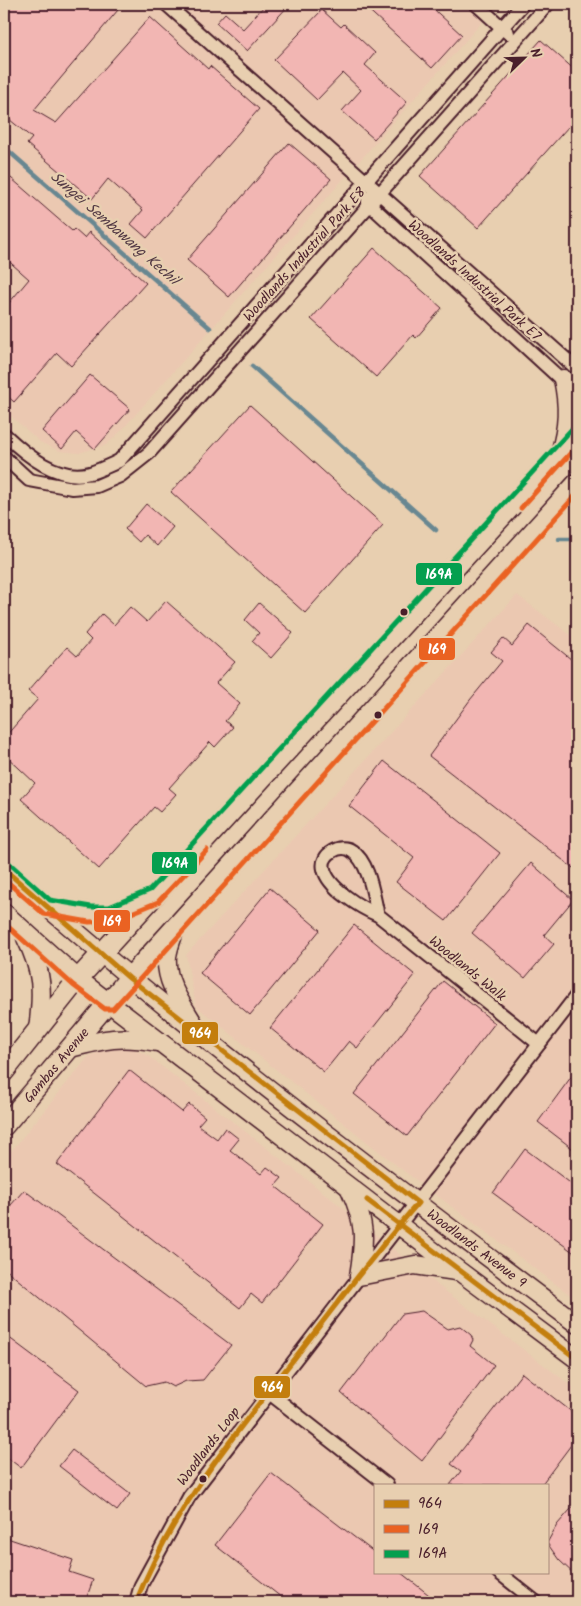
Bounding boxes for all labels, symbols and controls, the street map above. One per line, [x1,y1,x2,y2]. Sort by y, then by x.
north arrow [498,32,548,82]
text: N [523,45,547,62]
water label: Sungei Sembawang Kechil [45,166,187,294]
street label: Woodlands Industrial Park E8 [238,182,372,327]
street label: Woodlands Industrial Park E7 [403,215,546,347]
line badge: 169A [415,562,463,586]
text: 169A [425,564,453,586]
unlabelled marker [399,607,409,617]
line badge: 169 [418,637,456,661]
text: 169 [428,639,446,661]
unlabelled marker [373,710,383,720]
line badge: 169A [151,851,198,875]
text: 169A [161,853,189,875]
line badge: 169 [93,909,131,933]
text: 169 [103,911,121,933]
street label: Woodlands Walk [424,931,511,1007]
line badge: 964 [181,1021,219,1045]
street label: Gambas Avenue [18,1022,96,1108]
text: 964 [189,1023,212,1045]
street label: Woodlands Avenue 9 [422,1204,531,1294]
line badge: 964 [253,1375,291,1399]
text: 964 [261,1377,284,1399]
street label: Woodlands Loop [172,1402,246,1491]
unlabelled marker [198,1474,208,1484]
legend [374,1484,548,1574]
text: 964 [418,1492,442,1516]
text: 169 [418,1518,439,1542]
text: 169A [418,1542,448,1566]

